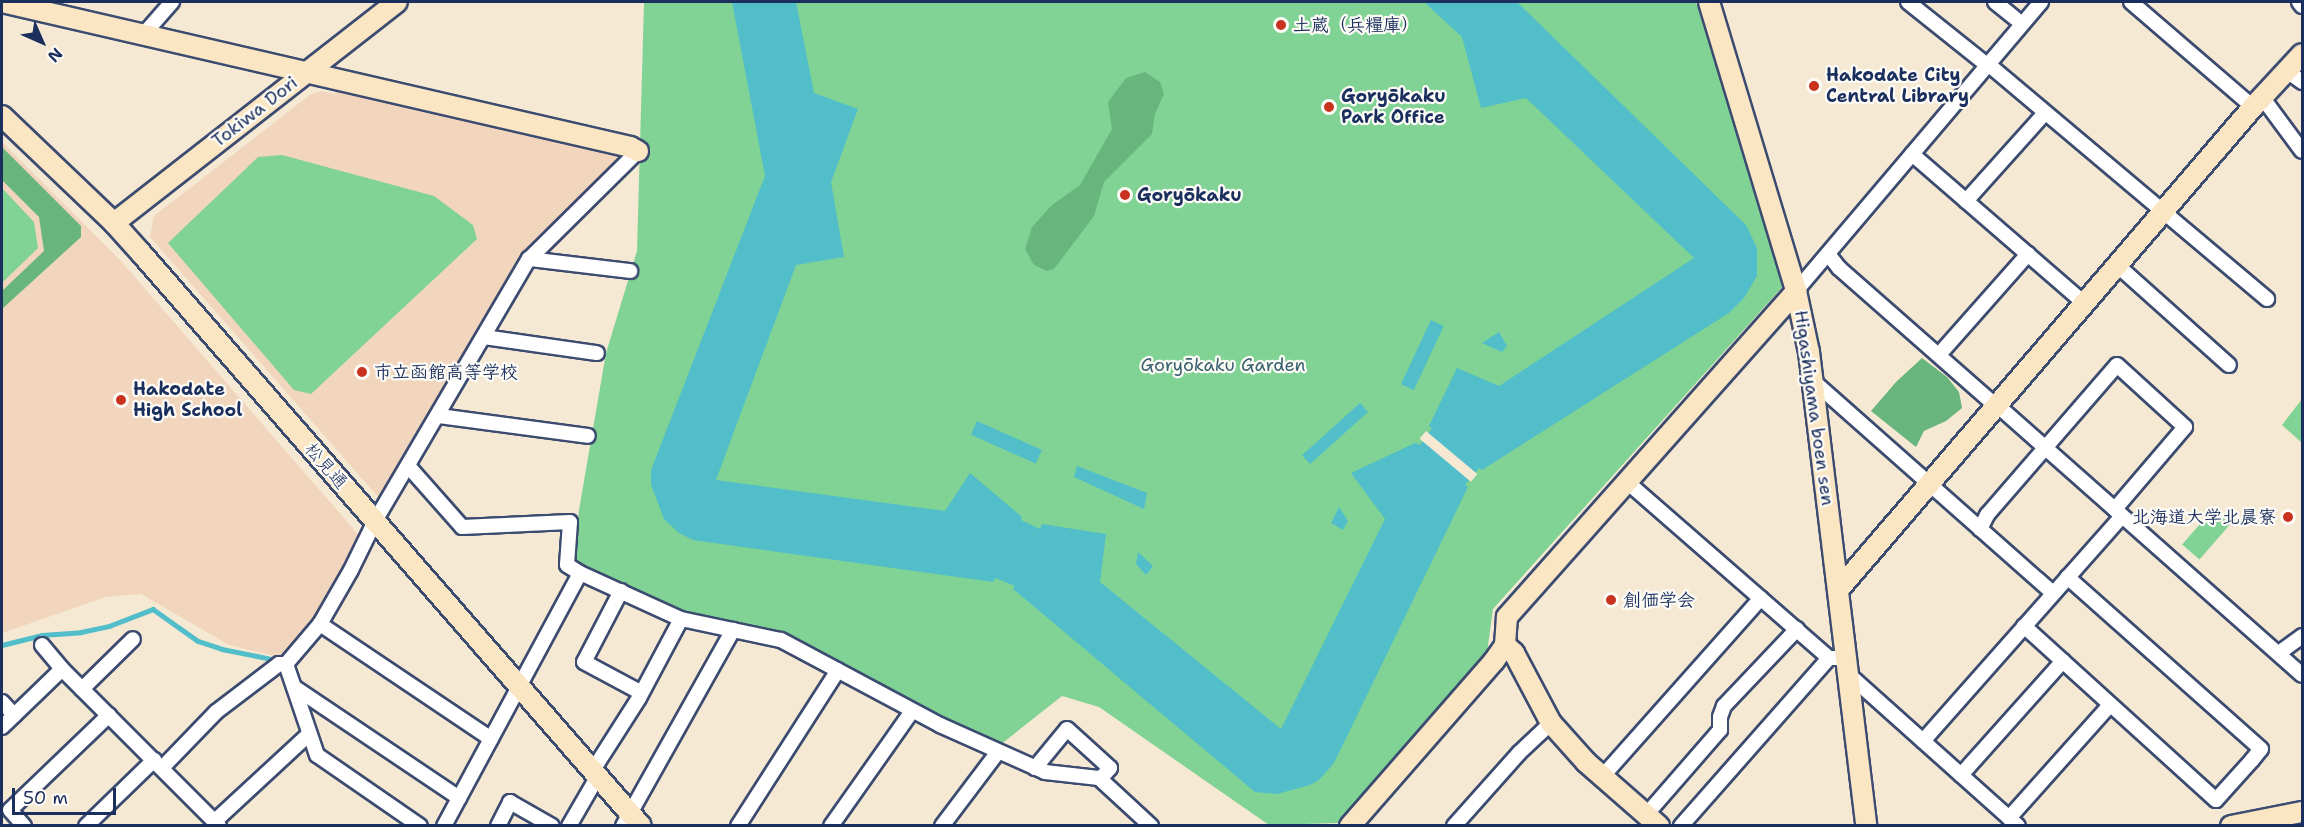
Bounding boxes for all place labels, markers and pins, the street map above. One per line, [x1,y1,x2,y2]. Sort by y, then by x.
place label: 土蔵（兵糧庫） [1293,14,1419,36]
marker: 土蔵（兵糧庫） [1274,18,1288,32]
place label: Hakodate City Central Library [1826,65,1969,107]
marker: Hakodate City Central Library [1807,79,1821,93]
place label: Goryōkaku Park Office [1341,86,1446,128]
marker: Goryōkaku Park Office [1322,100,1336,114]
place label: Goryōkaku [1137,184,1242,206]
marker: Goryōkaku [1118,188,1132,202]
place label: 市立函館高等学校 [374,361,518,383]
marker: 市立函館高等学校 [355,365,369,379]
place label: Hakodate High School [133,379,242,422]
marker: Hakodate High School [114,393,128,407]
place label: 北海道大学北晨寮 [2132,506,2276,528]
marker: 北海道大学北晨寮 [2281,510,2295,524]
place label: 創価学会 [1623,589,1695,611]
marker: 創価学会 [1604,593,1618,607]

